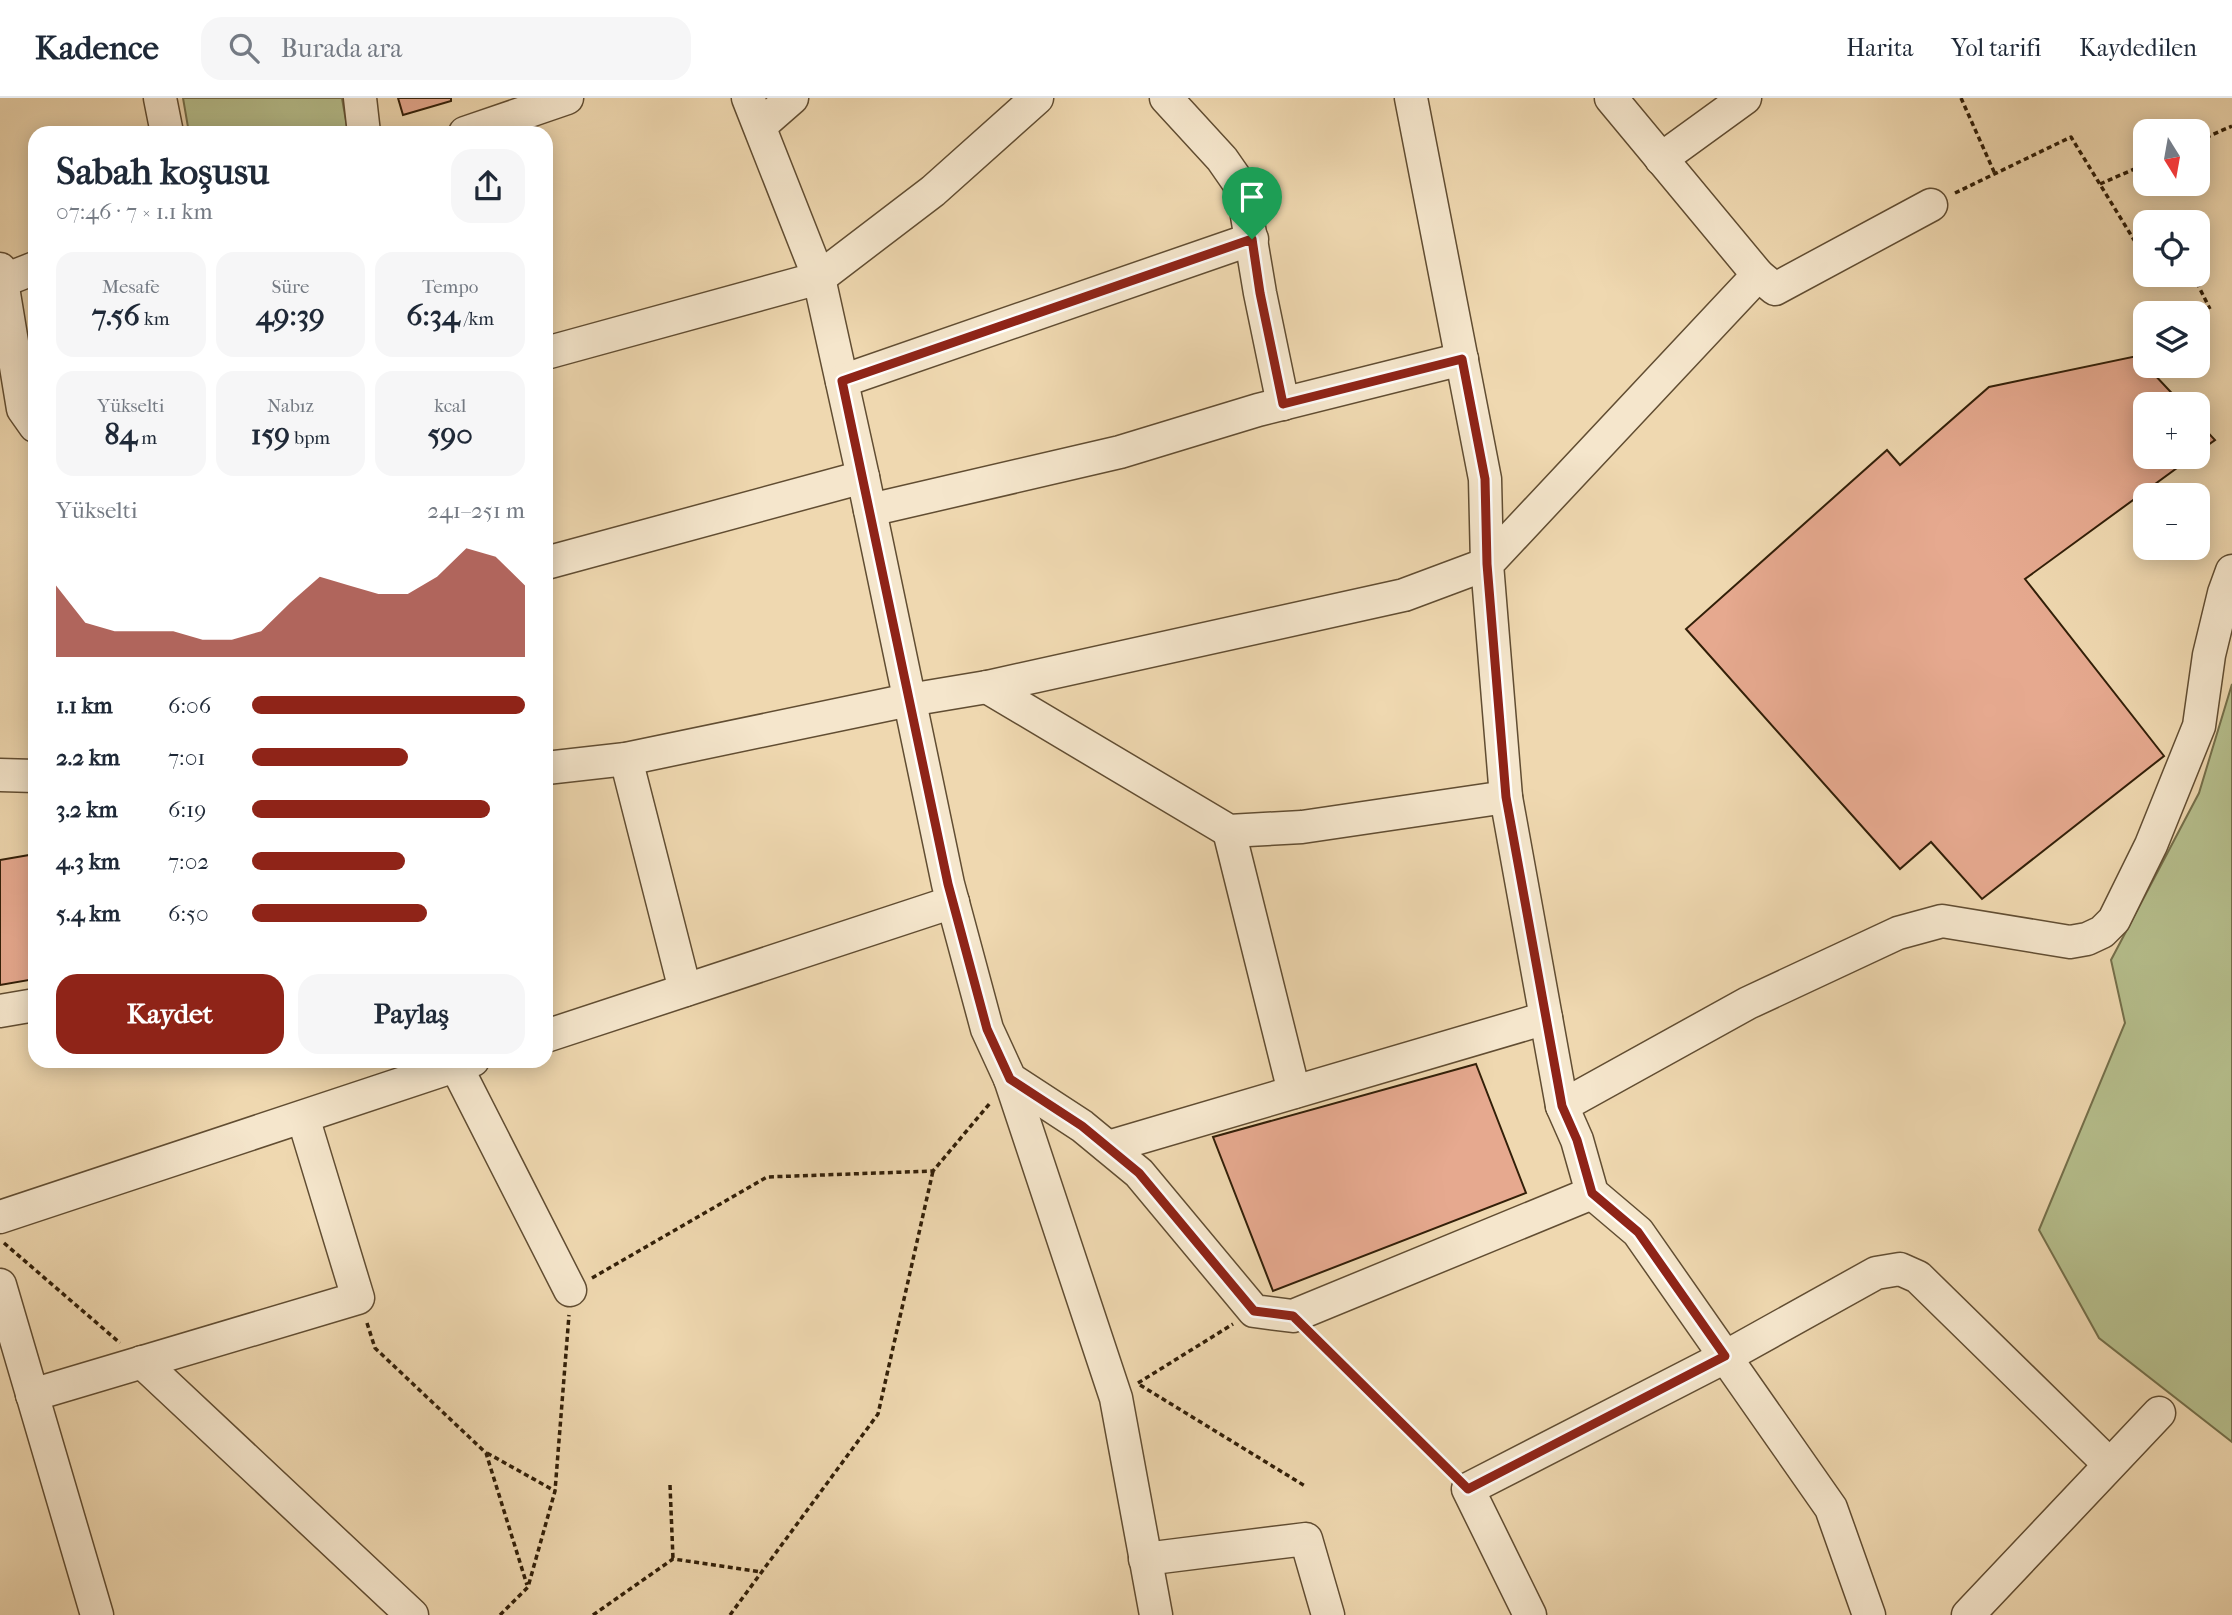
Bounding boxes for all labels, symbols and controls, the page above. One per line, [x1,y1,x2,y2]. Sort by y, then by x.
search box [201,17,691,80]
text: Kadence [35,29,159,68]
icon: search [225,29,263,67]
text: Burada ara [281,33,402,64]
text: Harita [1846,34,1913,62]
text: Yol tarifi [1951,34,2041,62]
text: Kaydedilen [2079,34,2197,62]
north arrow [2133,119,2210,196]
map controls [2133,119,2210,560]
text: Sabah koşusu [56,149,269,194]
button: share [451,149,525,223]
pin [1222,167,1282,239]
icon: arrive [1233,178,1271,216]
text: 07:46 · 7 × 1.1 km [56,198,213,225]
button: locate [2133,210,2210,287]
text: Mesafe [102,276,160,298]
text: Süre [272,276,309,298]
text: Tempo [422,276,478,298]
text: 7.56 [92,298,140,333]
text: 49:39 [256,298,325,333]
text: 6:34 [406,298,460,333]
button: layers [2133,301,2210,378]
text: km [140,308,170,330]
text: /km [460,308,494,330]
button: + [2133,392,2210,469]
text: Yükselti [97,395,164,417]
text: Nabız [267,395,314,417]
text: kcal [434,395,466,417]
text: 84 [105,417,137,452]
text: 159 [251,417,290,452]
text: 590 [428,417,473,452]
text: m [137,427,157,449]
text: bpm [290,427,330,449]
button: − [2133,483,2210,560]
text: Yükselti [56,497,137,524]
text: 241–251 m [427,497,525,524]
text: 1.1 km [56,692,113,719]
text: 6:06 [168,692,211,719]
text: 2.2 km [56,744,120,771]
text: 7:01 [168,744,205,771]
text: 3.2 km [56,796,118,823]
text: 6:19 [168,796,206,823]
text: 4.3 km [56,848,120,875]
text: 7:02 [168,848,209,875]
text: 5.4 km [56,900,120,927]
text: 6:50 [168,900,209,927]
button: Kaydet [56,974,284,1054]
button: Paylaş [298,974,525,1054]

